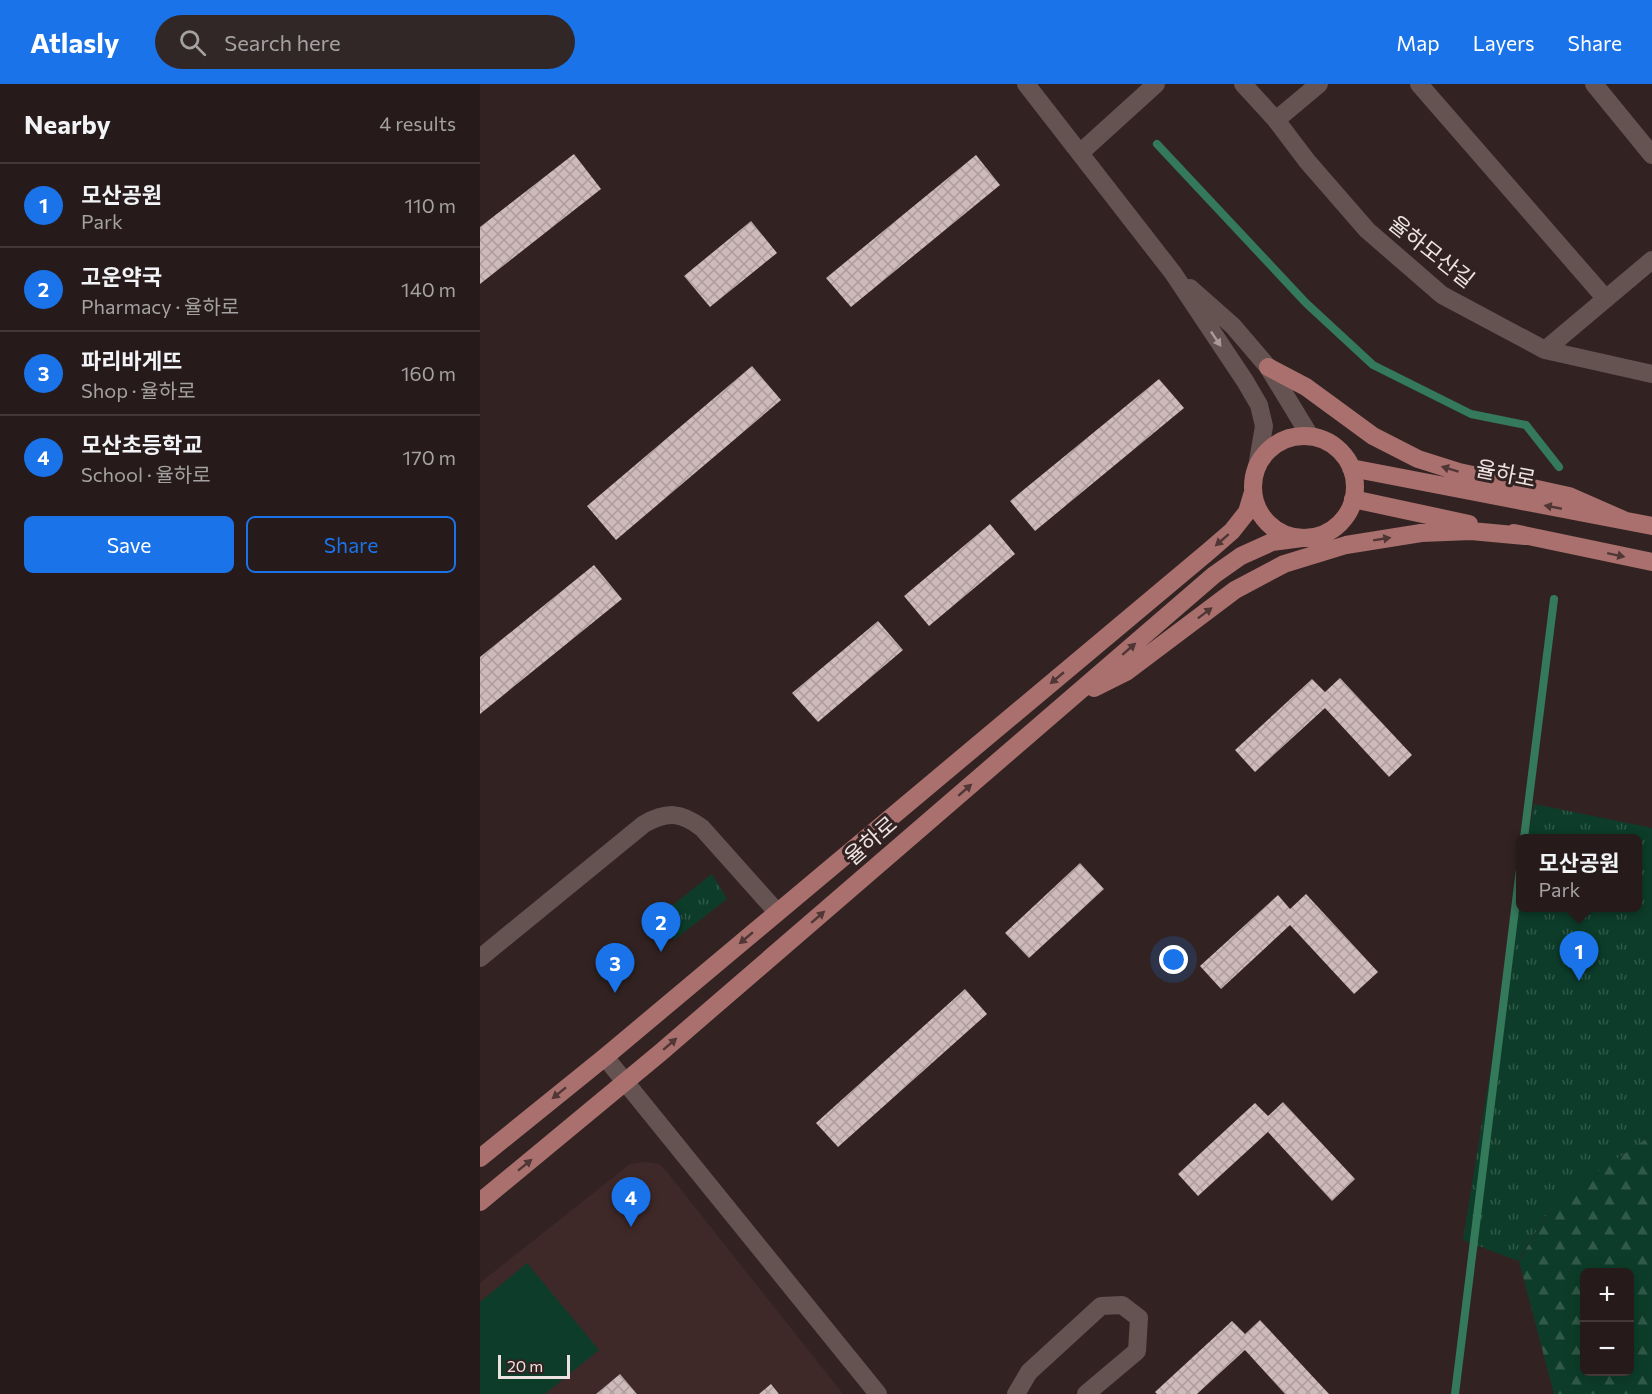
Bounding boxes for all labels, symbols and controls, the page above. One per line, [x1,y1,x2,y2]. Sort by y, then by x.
search box [155,15,575,69]
text: Atlasly [30,25,119,59]
icon: search [176,26,209,59]
text: Search here [224,29,341,56]
text: Map [1396,30,1440,55]
text: Layers [1473,30,1535,55]
text: Share [1568,30,1622,55]
text: Nearby [24,108,111,139]
text: 4 results [379,111,456,135]
text: 모산공원 [81,181,162,208]
text: 1 [39,193,48,217]
text: 110 m [405,193,456,217]
text: Park [81,209,123,233]
street label: 율하모산길 [1384,209,1480,293]
text: 고운약국 [81,263,162,290]
text: 2 [38,277,49,301]
text: 140 m [401,277,456,301]
text: Pharmacy · 율하로 [81,294,239,318]
one-way arrow [1210,331,1222,347]
text: 파리바게뜨 [81,347,182,374]
text: 3 [38,361,49,385]
text: 160 m [401,361,456,385]
text: Shop · 율하로 [81,378,196,402]
text: 모산초등학교 [81,431,202,458]
text: 4 [37,445,50,469]
text: 170 m [403,445,456,469]
street label: 율하로 [1474,454,1538,492]
text: School · 율하로 [81,462,211,486]
one-way arrow [1441,464,1459,473]
one-way arrow [1544,502,1563,511]
button: Save [24,516,234,573]
button: Share [246,516,456,573]
one-way arrow [1215,533,1230,546]
one-way arrow [1373,535,1392,544]
one-way arrow [1607,551,1626,560]
one-way arrow [1196,607,1212,619]
one-way arrow [1121,642,1137,655]
one-way arrow [1049,672,1065,685]
one-way arrow [958,783,973,796]
street label: 율하로 [838,810,902,870]
popup [1516,834,1642,912]
text: 모산공원 [1539,849,1619,876]
text: Park [1539,877,1580,901]
pin: 2 [642,902,681,952]
one-way arrow [810,911,825,924]
one-way arrow [739,931,754,944]
pin: 1 [1560,932,1598,981]
pin: 3 [596,944,634,993]
your location [1159,945,1188,974]
one-way arrow [662,1038,677,1051]
one-way arrow [551,1087,567,1100]
one-way arrow [517,1158,533,1171]
pin: 4 [612,1178,650,1227]
map controls [1580,1268,1634,1376]
button: + [1580,1268,1634,1322]
button: − [1580,1322,1634,1376]
scale bar [498,1352,570,1380]
text: 20 m [507,1356,543,1375]

